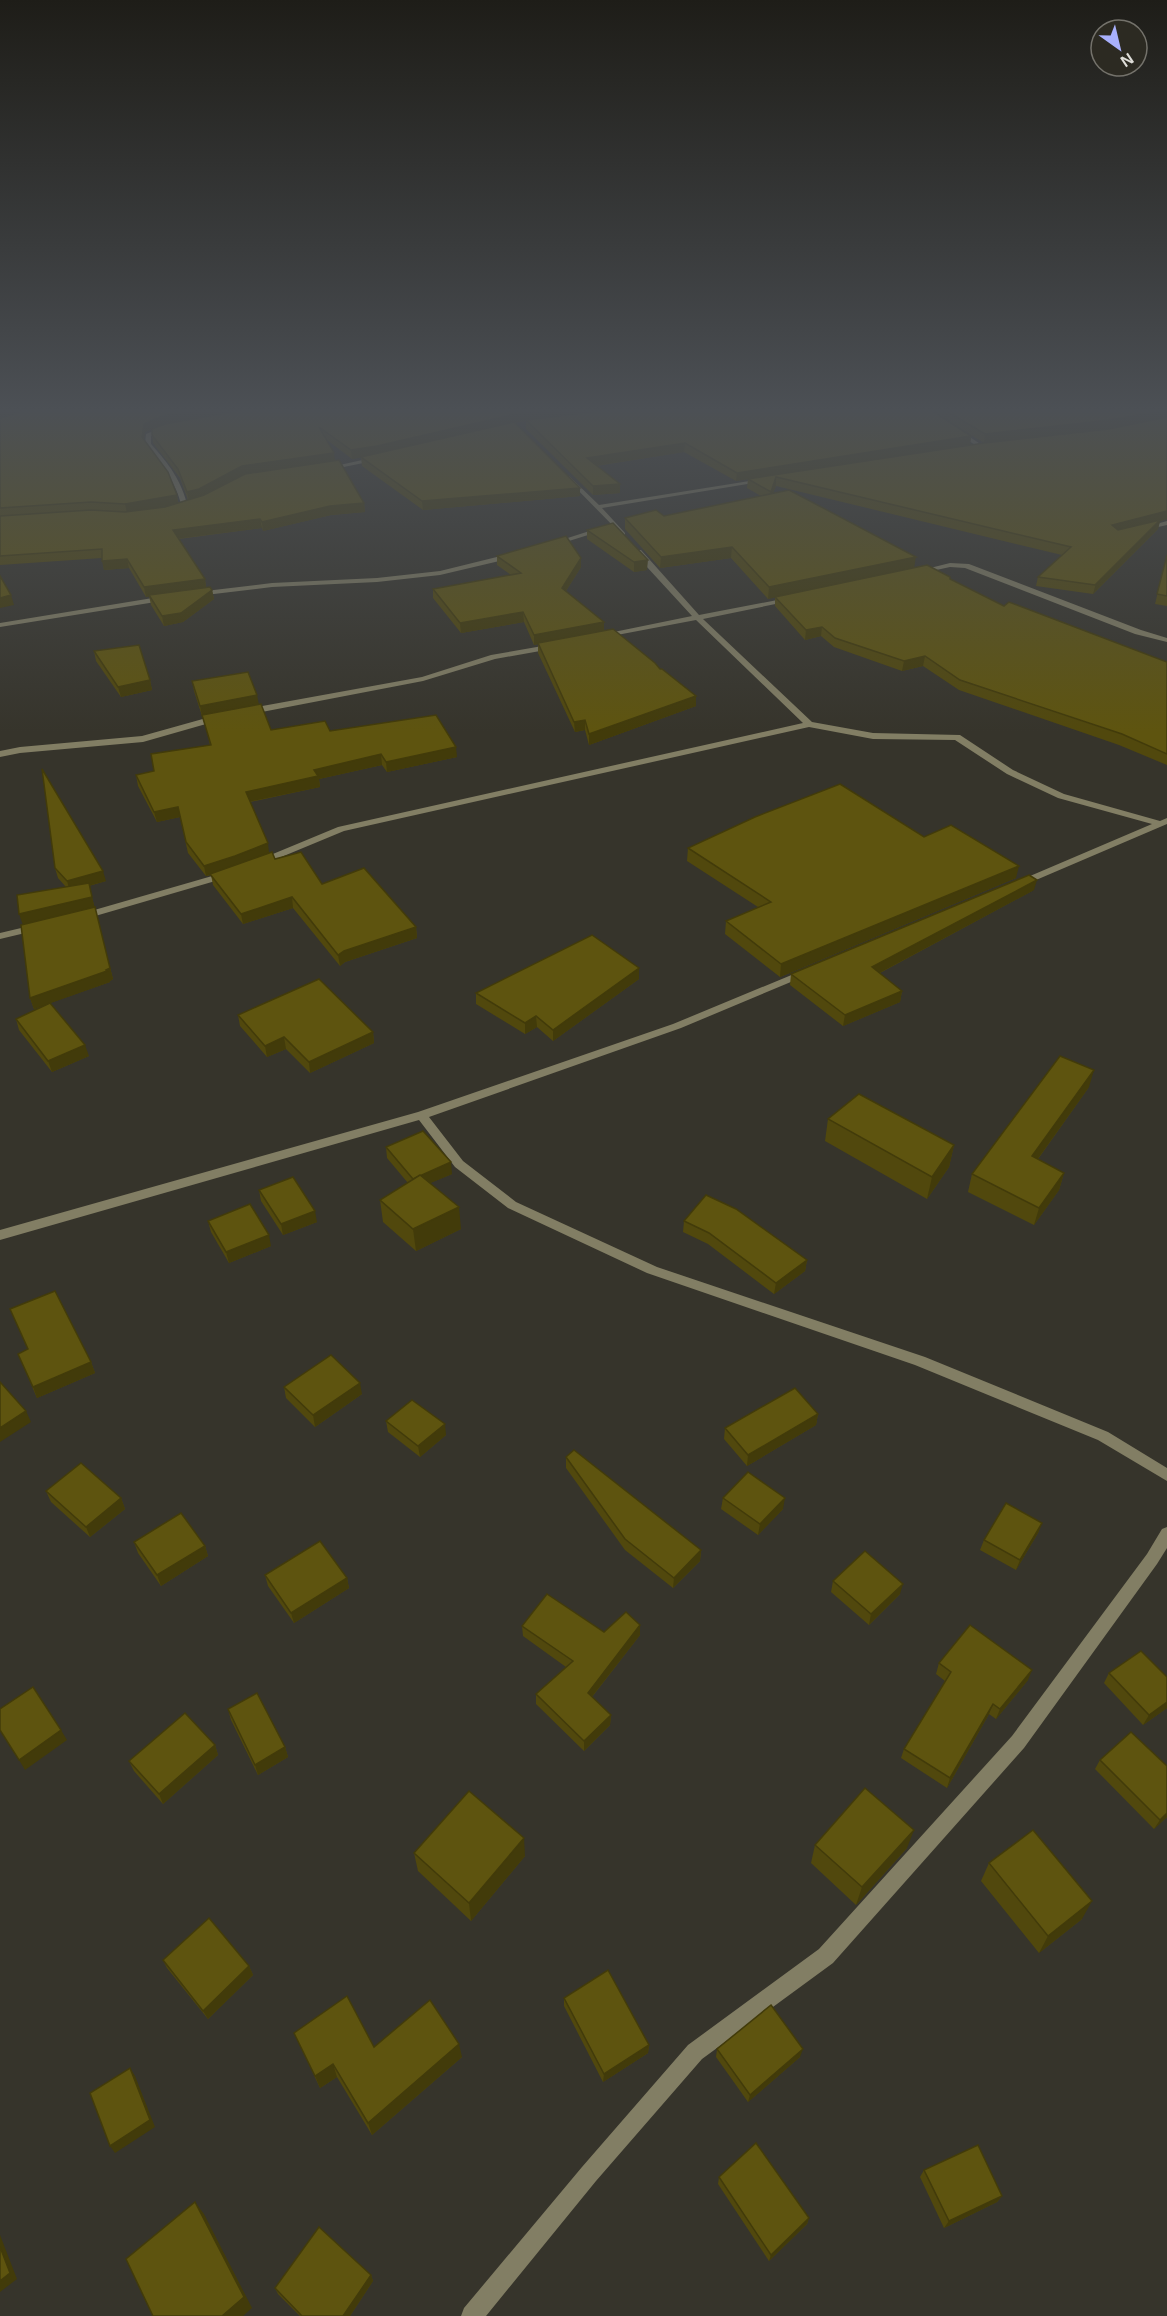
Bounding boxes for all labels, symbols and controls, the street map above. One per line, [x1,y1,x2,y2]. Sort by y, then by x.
north arrow [1089,18,1149,78]
text: N [1118,50,1137,70]

